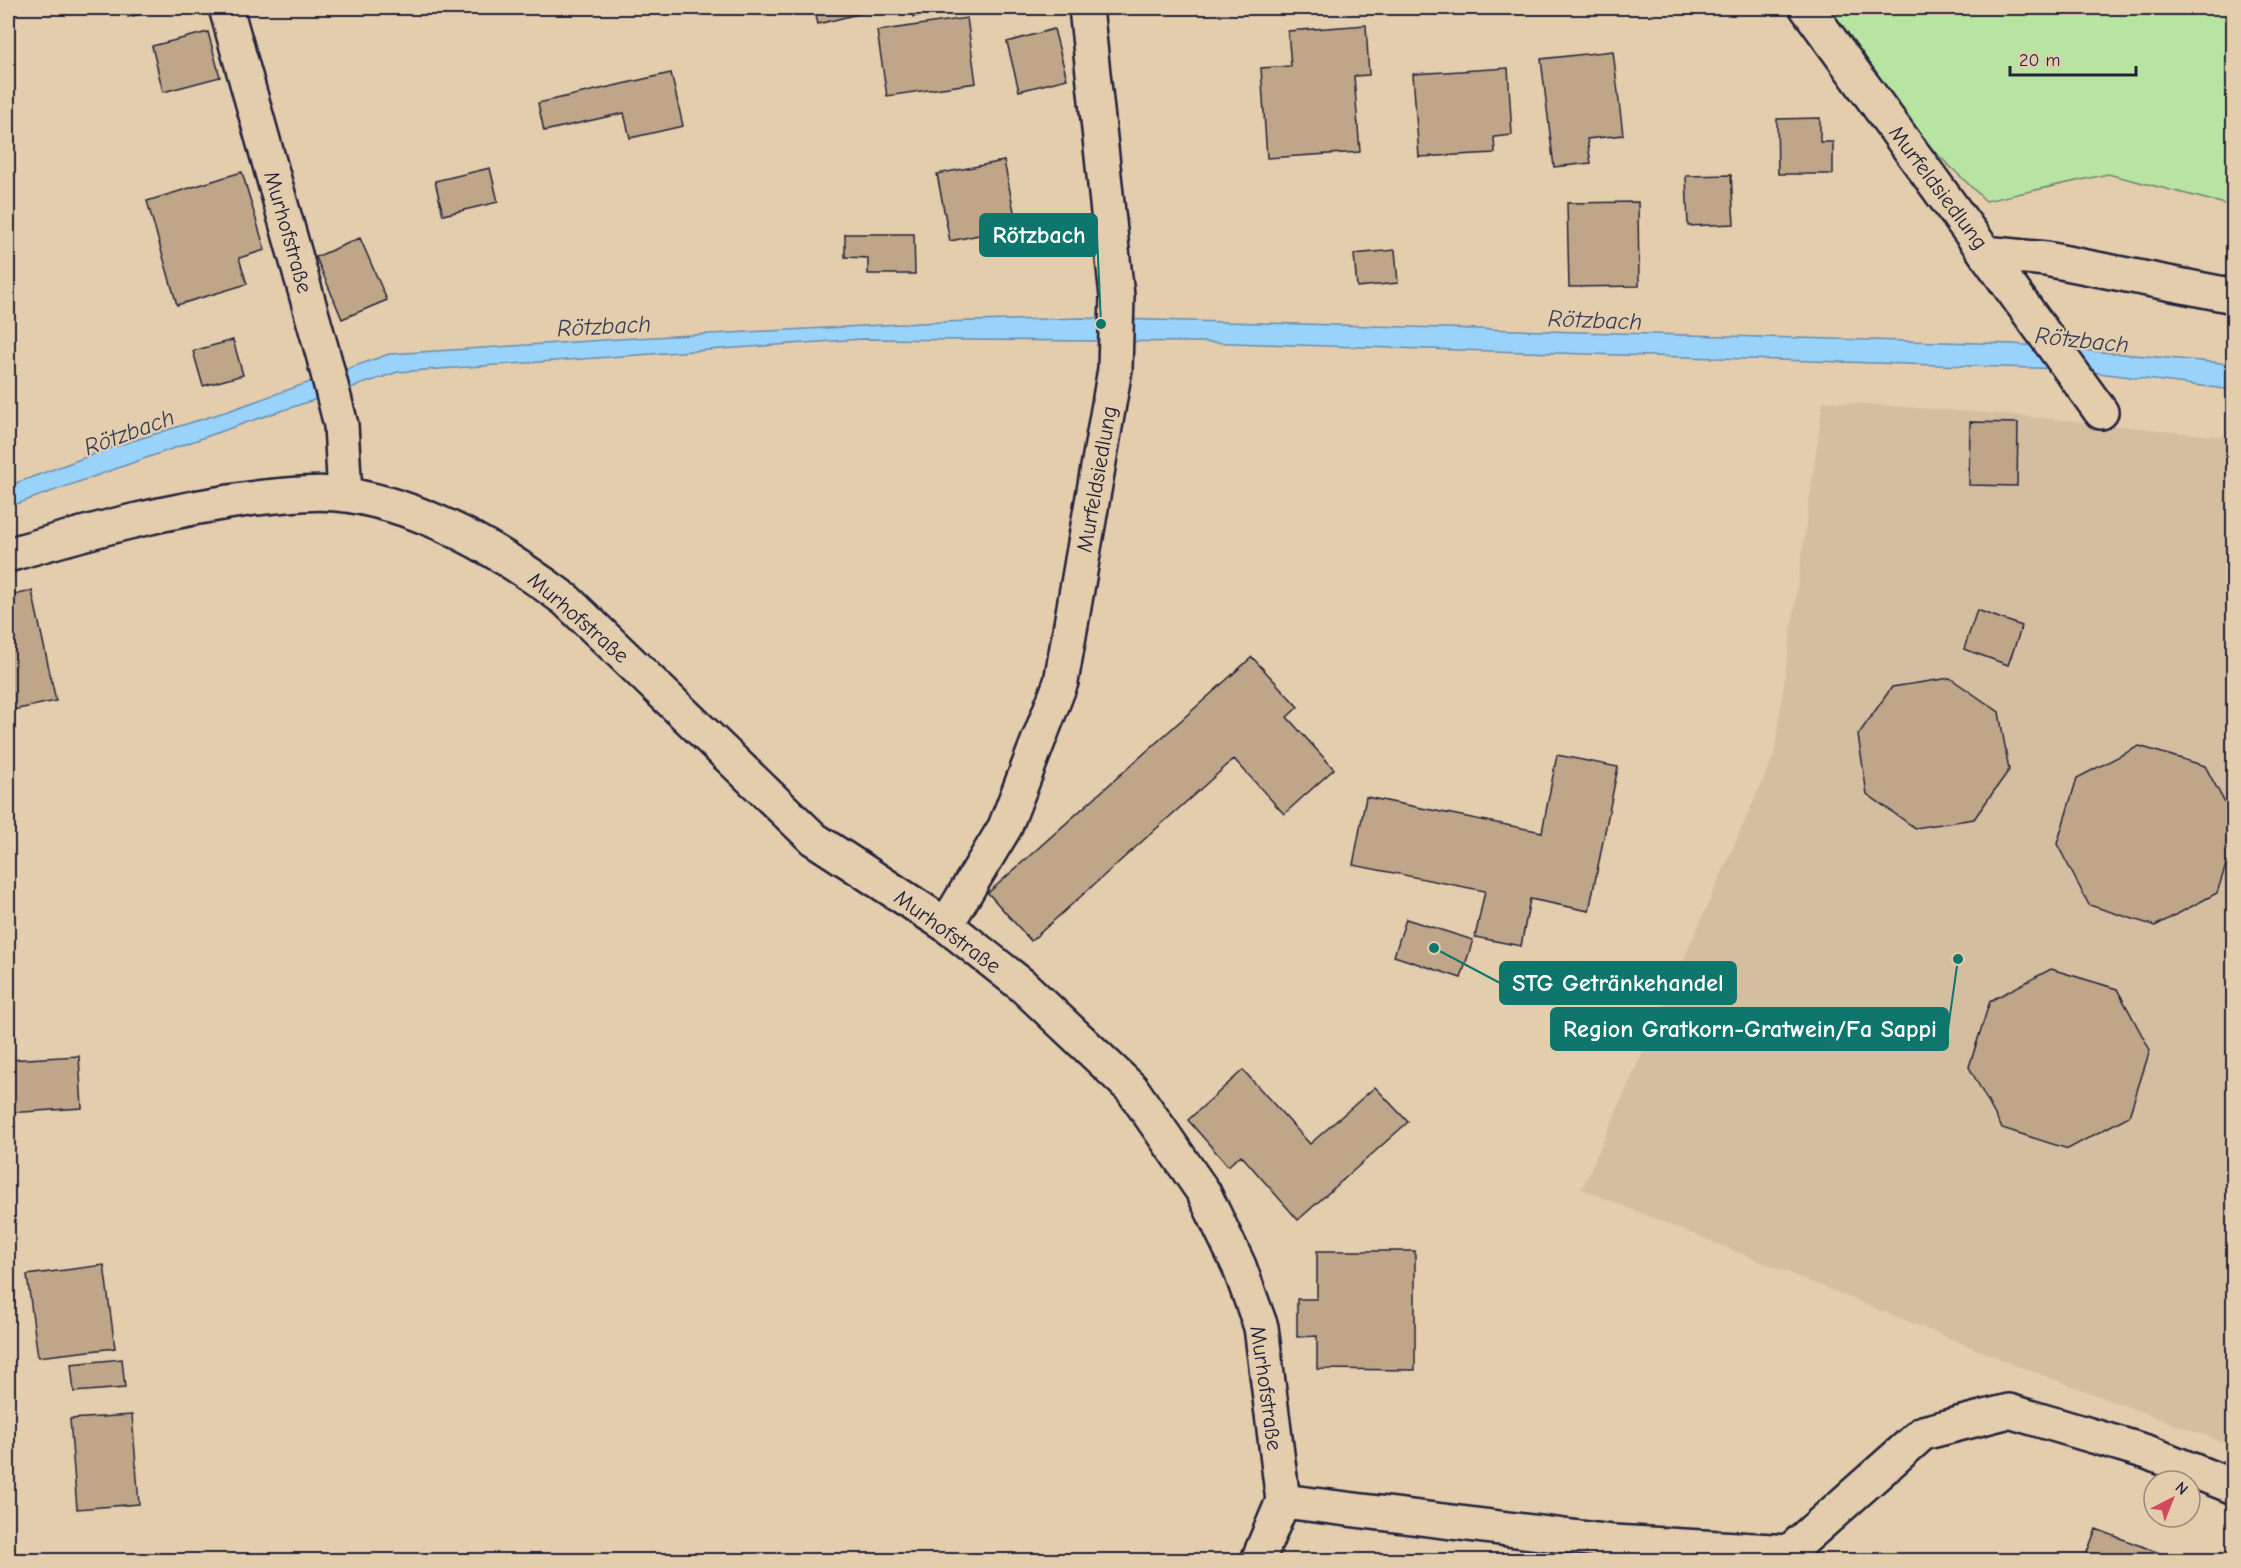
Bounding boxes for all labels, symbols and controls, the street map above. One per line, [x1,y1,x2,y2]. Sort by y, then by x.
scale bar [2010,39,2136,77]
text: 20 m [2019,50,2060,71]
street label: Murfeldsiedlung [1883,121,1993,255]
street label: Murhofstraße [258,168,318,296]
callout: Rötzbach [980,214,1097,256]
text: Rötzbach [992,221,1086,249]
water label: Rötzbach [1547,304,1643,336]
water label: Rötzbach [556,310,652,342]
water label: Rötzbach [2034,321,2130,359]
water label: Rötzbach [80,403,178,461]
street label: Murfeldsiedlung [1071,404,1123,554]
street label: Murhofstraße [522,567,634,669]
street label: Murhofstraße [889,884,1006,979]
callout: STG Getränkehandel [1500,962,1736,1004]
text: STG Getränkehandel [1512,969,1724,997]
callout: Region Gratkorn-Gratwein/Fa Sappi [1551,1008,1948,1050]
text: Region Gratkorn-Gratwein/Fa Sappi [1563,1015,1937,1043]
street label: Murhofstraße [1244,1324,1288,1452]
north arrow [2142,1469,2202,1529]
text: N [2171,1478,2191,1499]

